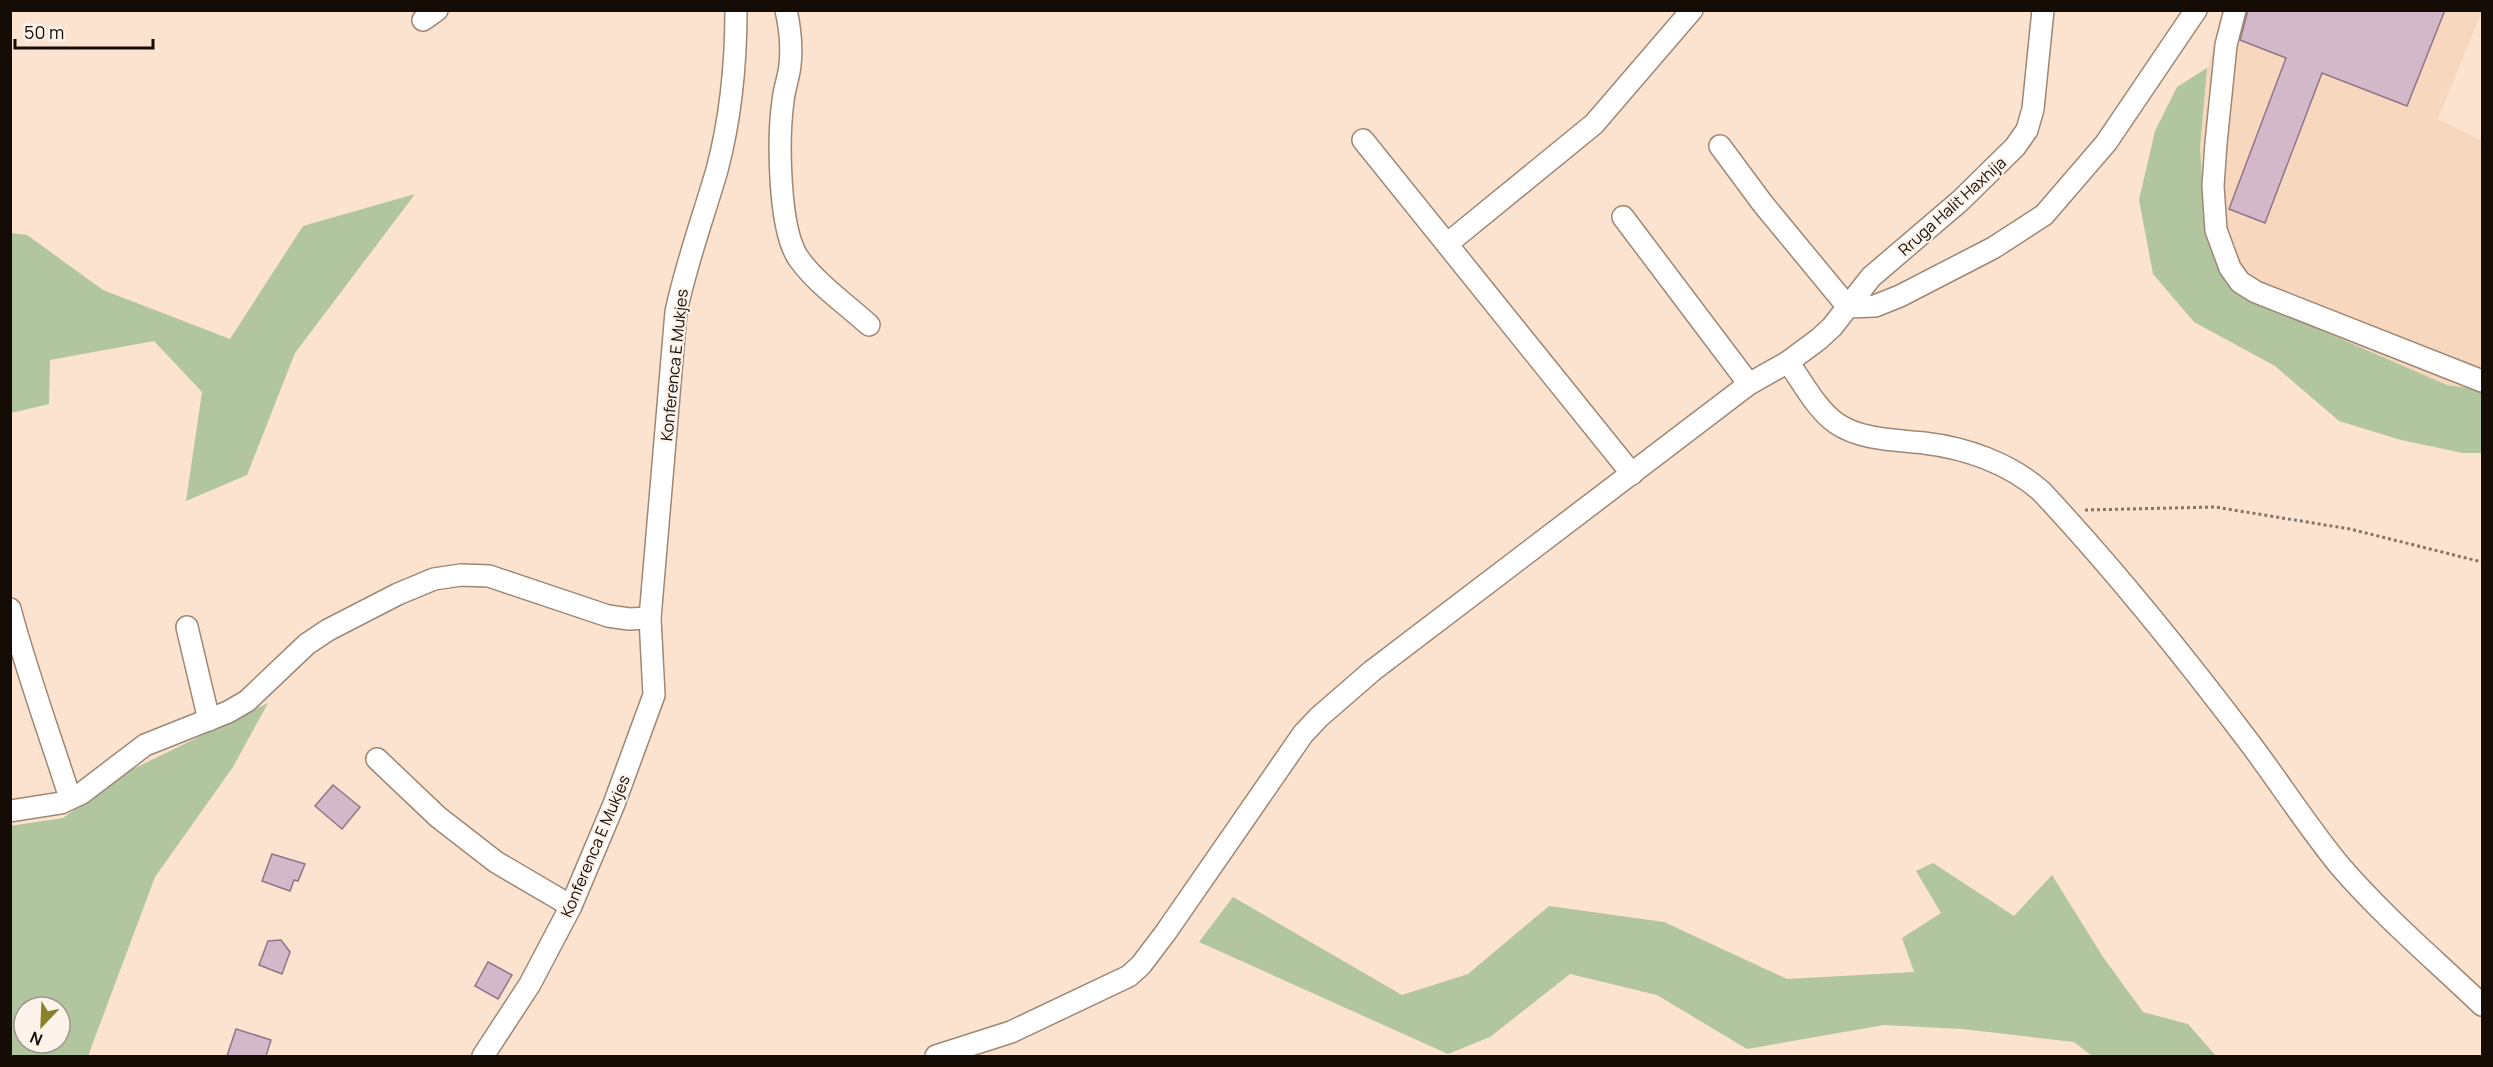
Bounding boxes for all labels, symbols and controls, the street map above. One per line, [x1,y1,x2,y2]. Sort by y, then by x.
scale bar [15,12,153,50]
text: 50 m [24,20,64,44]
street label: Rruga Halit Haxhija [1893,152,2011,260]
street label: Konferenca E Mukjes [655,288,693,442]
street label: Konferenca E Mukjes [555,771,635,921]
north arrow [12,995,72,1055]
text: N [27,1026,46,1051]

